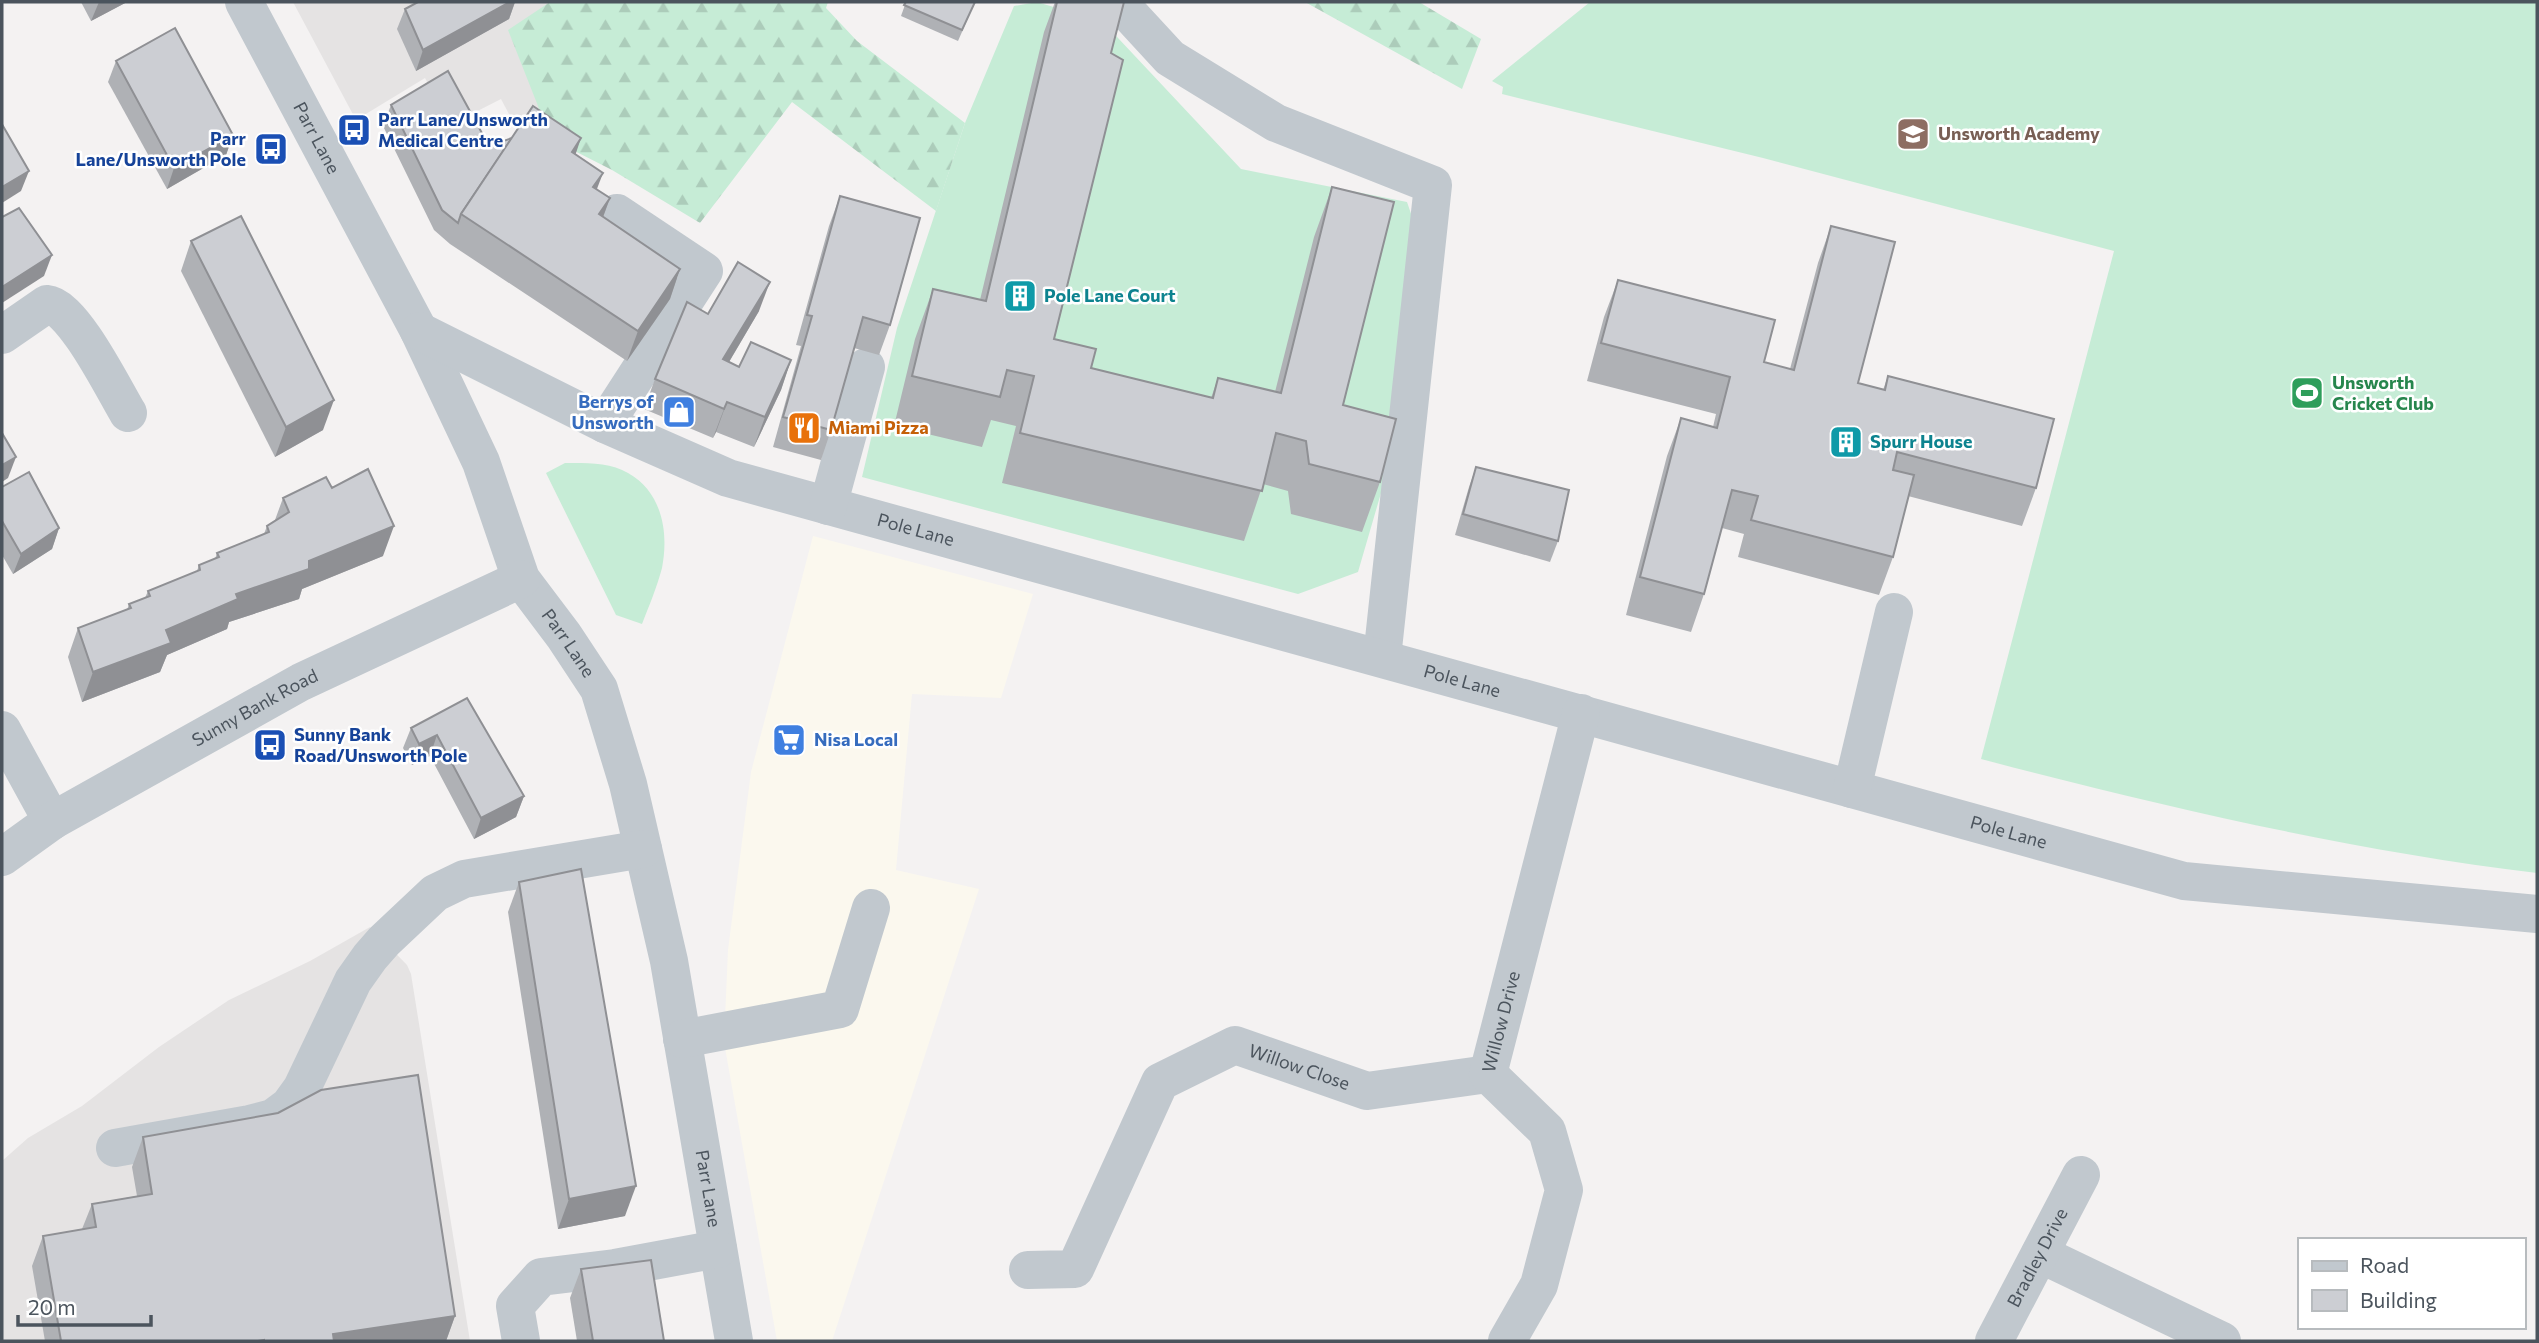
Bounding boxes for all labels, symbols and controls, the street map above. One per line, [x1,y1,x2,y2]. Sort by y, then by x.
street label: Parr Lane [289,98,345,177]
place label: Parr Lane/Unsworth Medical Centre [378,108,548,151]
bus stop icon: Parr Lane/Unsworth Medical Centre [335,111,373,149]
school or university icon: Unsworth Academy [1894,115,1932,153]
place label: Unsworth Academy [1938,122,2100,144]
place label: Parr Lane/Unsworth Pole [75,127,247,170]
bus stop icon: Parr Lane/Unsworth Pole [252,130,290,168]
building icon: Pole Lane Court [1001,277,1039,315]
place label: Pole Lane Court [1044,284,1176,306]
place label: Unsworth Cricket Club [2332,371,2434,414]
sports icon: Unsworth Cricket Club [2288,374,2326,412]
place label: Berrys of Unsworth [572,390,655,433]
shop icon: Berrys of Unsworth [660,393,698,431]
restaurant icon: Miami Pizza [785,409,823,447]
place label: Miami Pizza [828,416,929,438]
building icon: Spurr House [1827,423,1865,461]
place label: Spurr House [1870,430,1972,452]
street label: Pole Lane [875,508,957,550]
street label: Parr Lane [538,604,600,681]
street label: Pole Lane [1421,659,1503,701]
street label: Sunny Bank Road [188,664,321,751]
supermarket icon: Nisa Local [770,721,808,759]
place label: Sunny Bank Road/Unsworth Pole [294,723,467,766]
bus stop icon: Sunny Bank Road/Unsworth Pole [251,726,289,764]
place label: Nisa Local [814,728,898,750]
street label: Pole Lane [1968,810,2050,853]
street label: Willow Drive [1477,969,1524,1075]
street label: Willow Close [1246,1039,1353,1094]
street label: Parr Lane [691,1148,726,1229]
street label: Bradley Drive [2002,1204,2072,1310]
legend [2298,1238,2525,1329]
text: Road [2360,1252,2409,1277]
scale bar [18,1284,150,1328]
text: Building [2360,1287,2437,1312]
text: 20 m [28,1294,76,1319]

